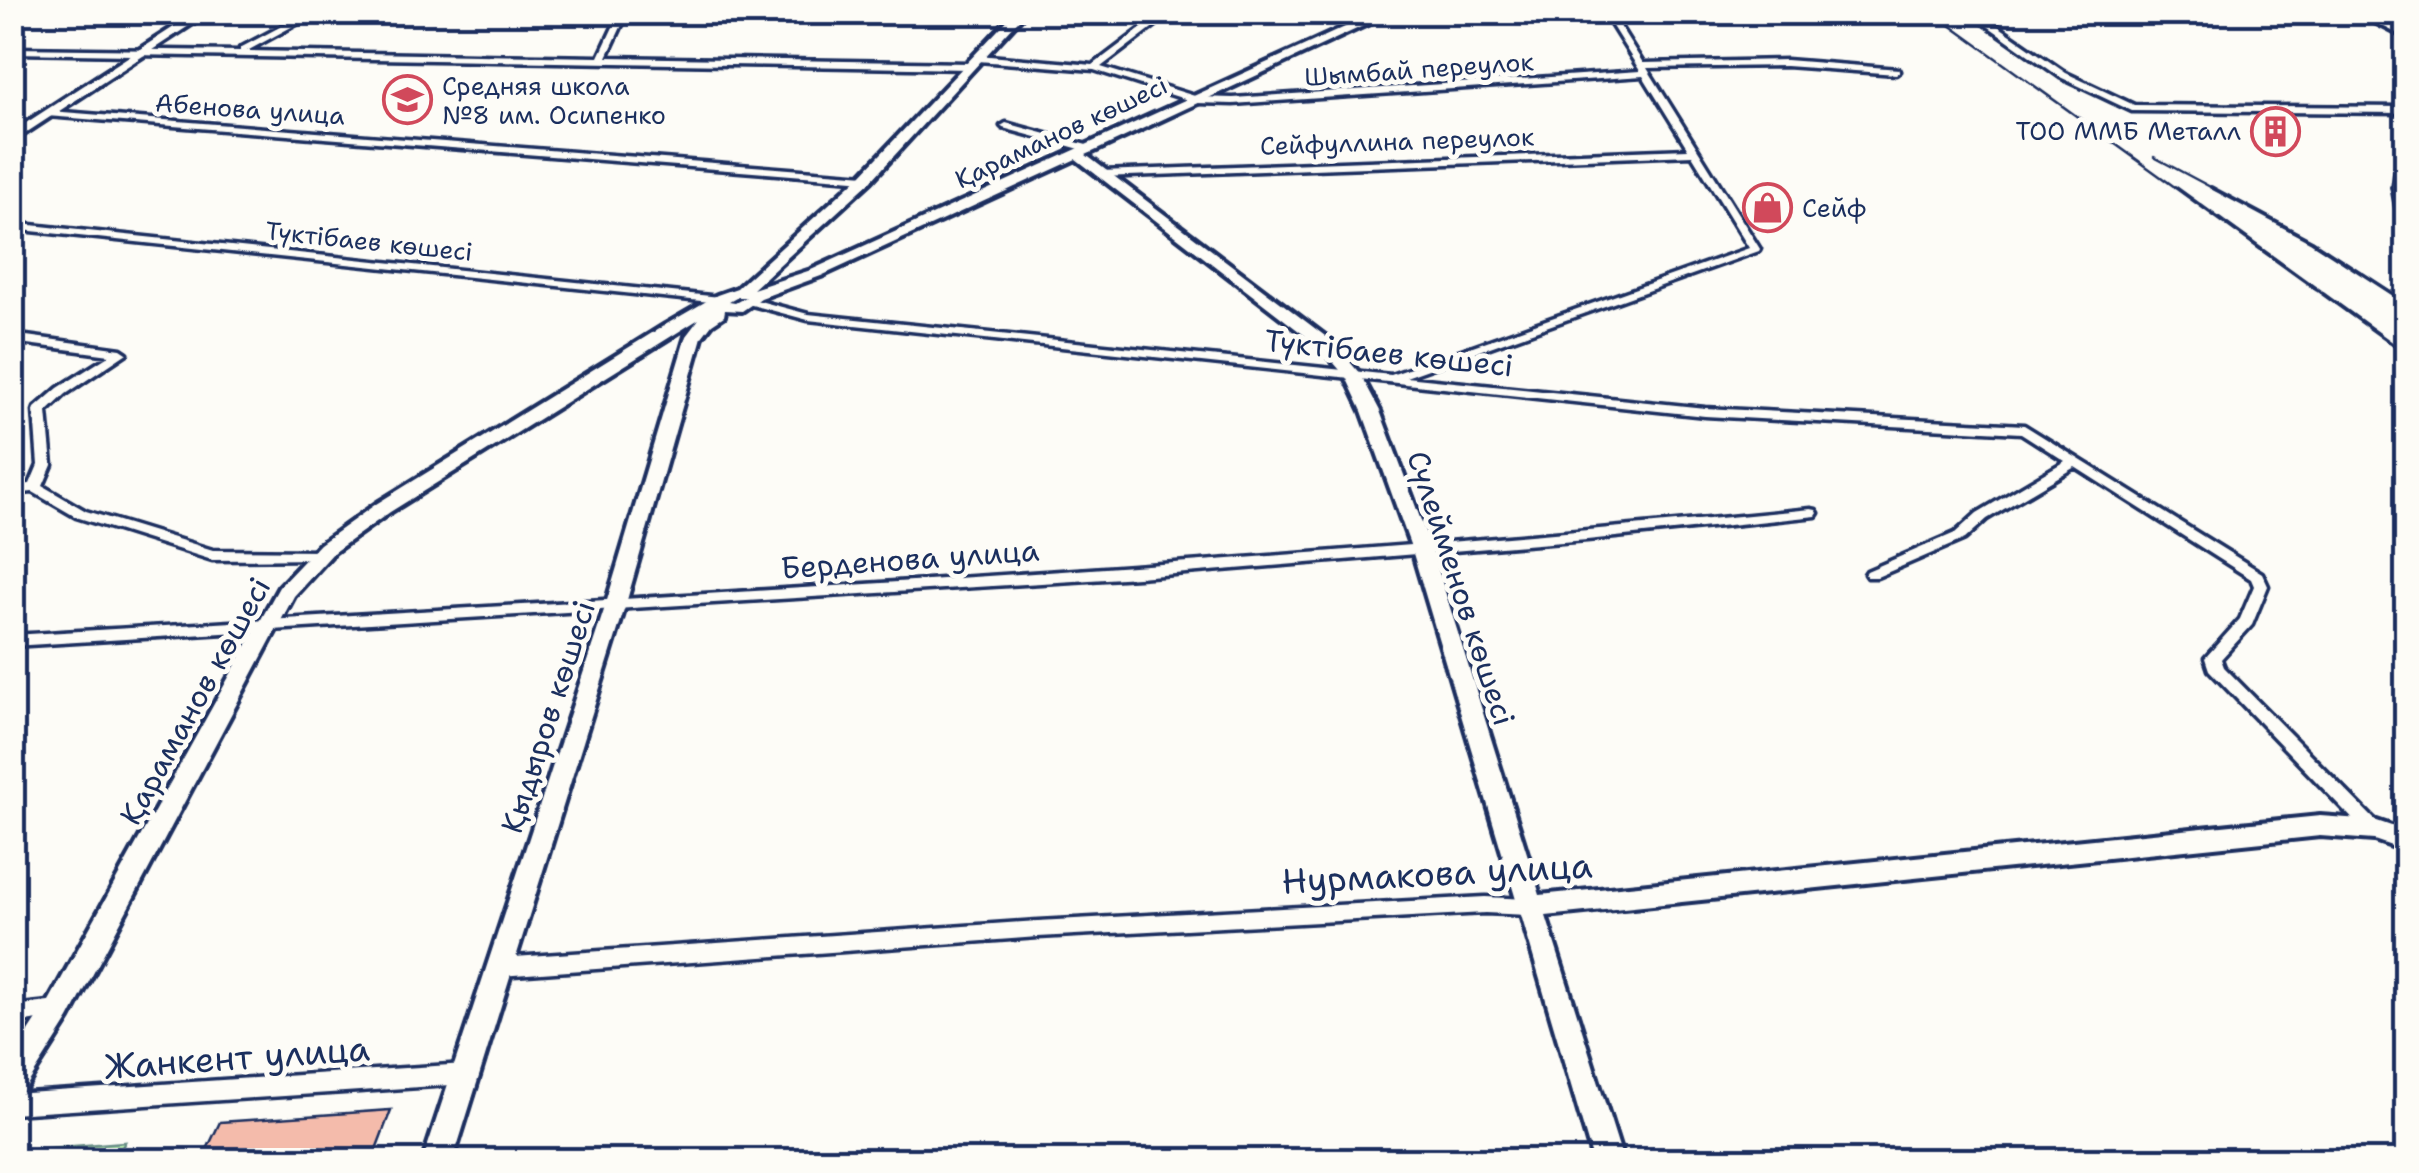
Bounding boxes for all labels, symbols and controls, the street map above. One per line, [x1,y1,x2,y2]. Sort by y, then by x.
street label: Шымбай переулок [1303,44,1535,94]
street label: Қараманов көшесі [949,68,1173,196]
place label: Средняя школа №8 им. Осипенко [442,69,666,132]
school or university icon: Средняя школа №8 им. Осипенко [381,74,433,126]
street label: Абенова улица [154,85,346,133]
building icon: ТОО ММБ Металл [2250,105,2302,157]
place label: ТОО ММБ Металл [2016,114,2241,148]
street label: Сейфуллина переулок [1259,119,1535,163]
shop icon: Сейф [1741,182,1793,234]
place label: Сейф [1802,191,1866,225]
street label: Түктібаев көшесі [264,213,474,269]
street label: Түктібаев көшесі [1263,320,1515,386]
street label: Сүлейменов көшесі [1397,445,1525,731]
street label: Берденова улица [779,529,1041,588]
street label: Қараманов көшесі [110,570,280,832]
street label: Қыдыров көшесі [491,596,605,838]
street label: Нурмакова улица [1280,841,1594,905]
street label: Жанкент улица [103,1024,371,1090]

